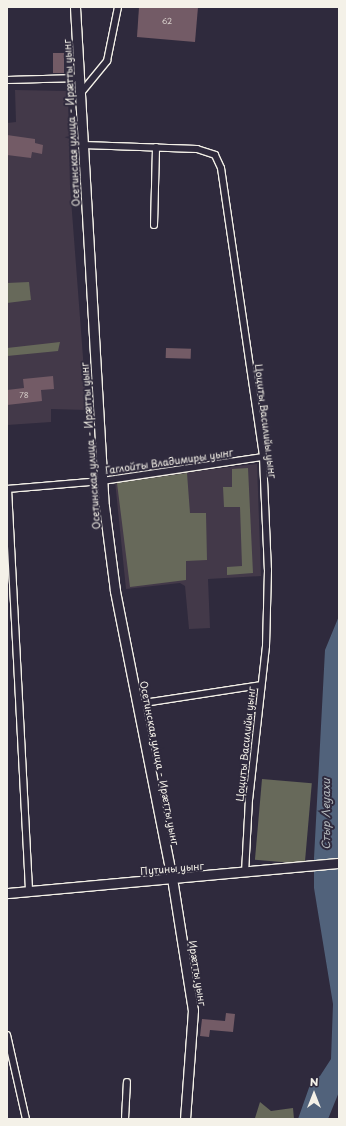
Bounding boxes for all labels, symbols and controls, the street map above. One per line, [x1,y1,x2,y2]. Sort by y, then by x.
house number: 62 [162,17,172,27]
street label: Осетинская улица - Ирæтты уынг [61,39,81,207]
street label: Осетинская улица - Ирæтты уынг [78,362,102,530]
street label: Цоциты Василийы уынг [253,362,279,480]
house number: 78 [19,391,29,401]
street label: Гаглойты Владимиры уынг [104,446,234,476]
street label: Осетинская улица - Ирæтты уынг [138,679,182,847]
street label: Цоциты Василийы уынг [233,685,257,803]
water label: Стыр Леуахи [319,779,333,849]
street label: Путины уынг [139,859,205,877]
street label: Ирæтты уынг [187,939,209,1007]
text: N [310,1073,318,1090]
north arrow [294,1074,334,1114]

